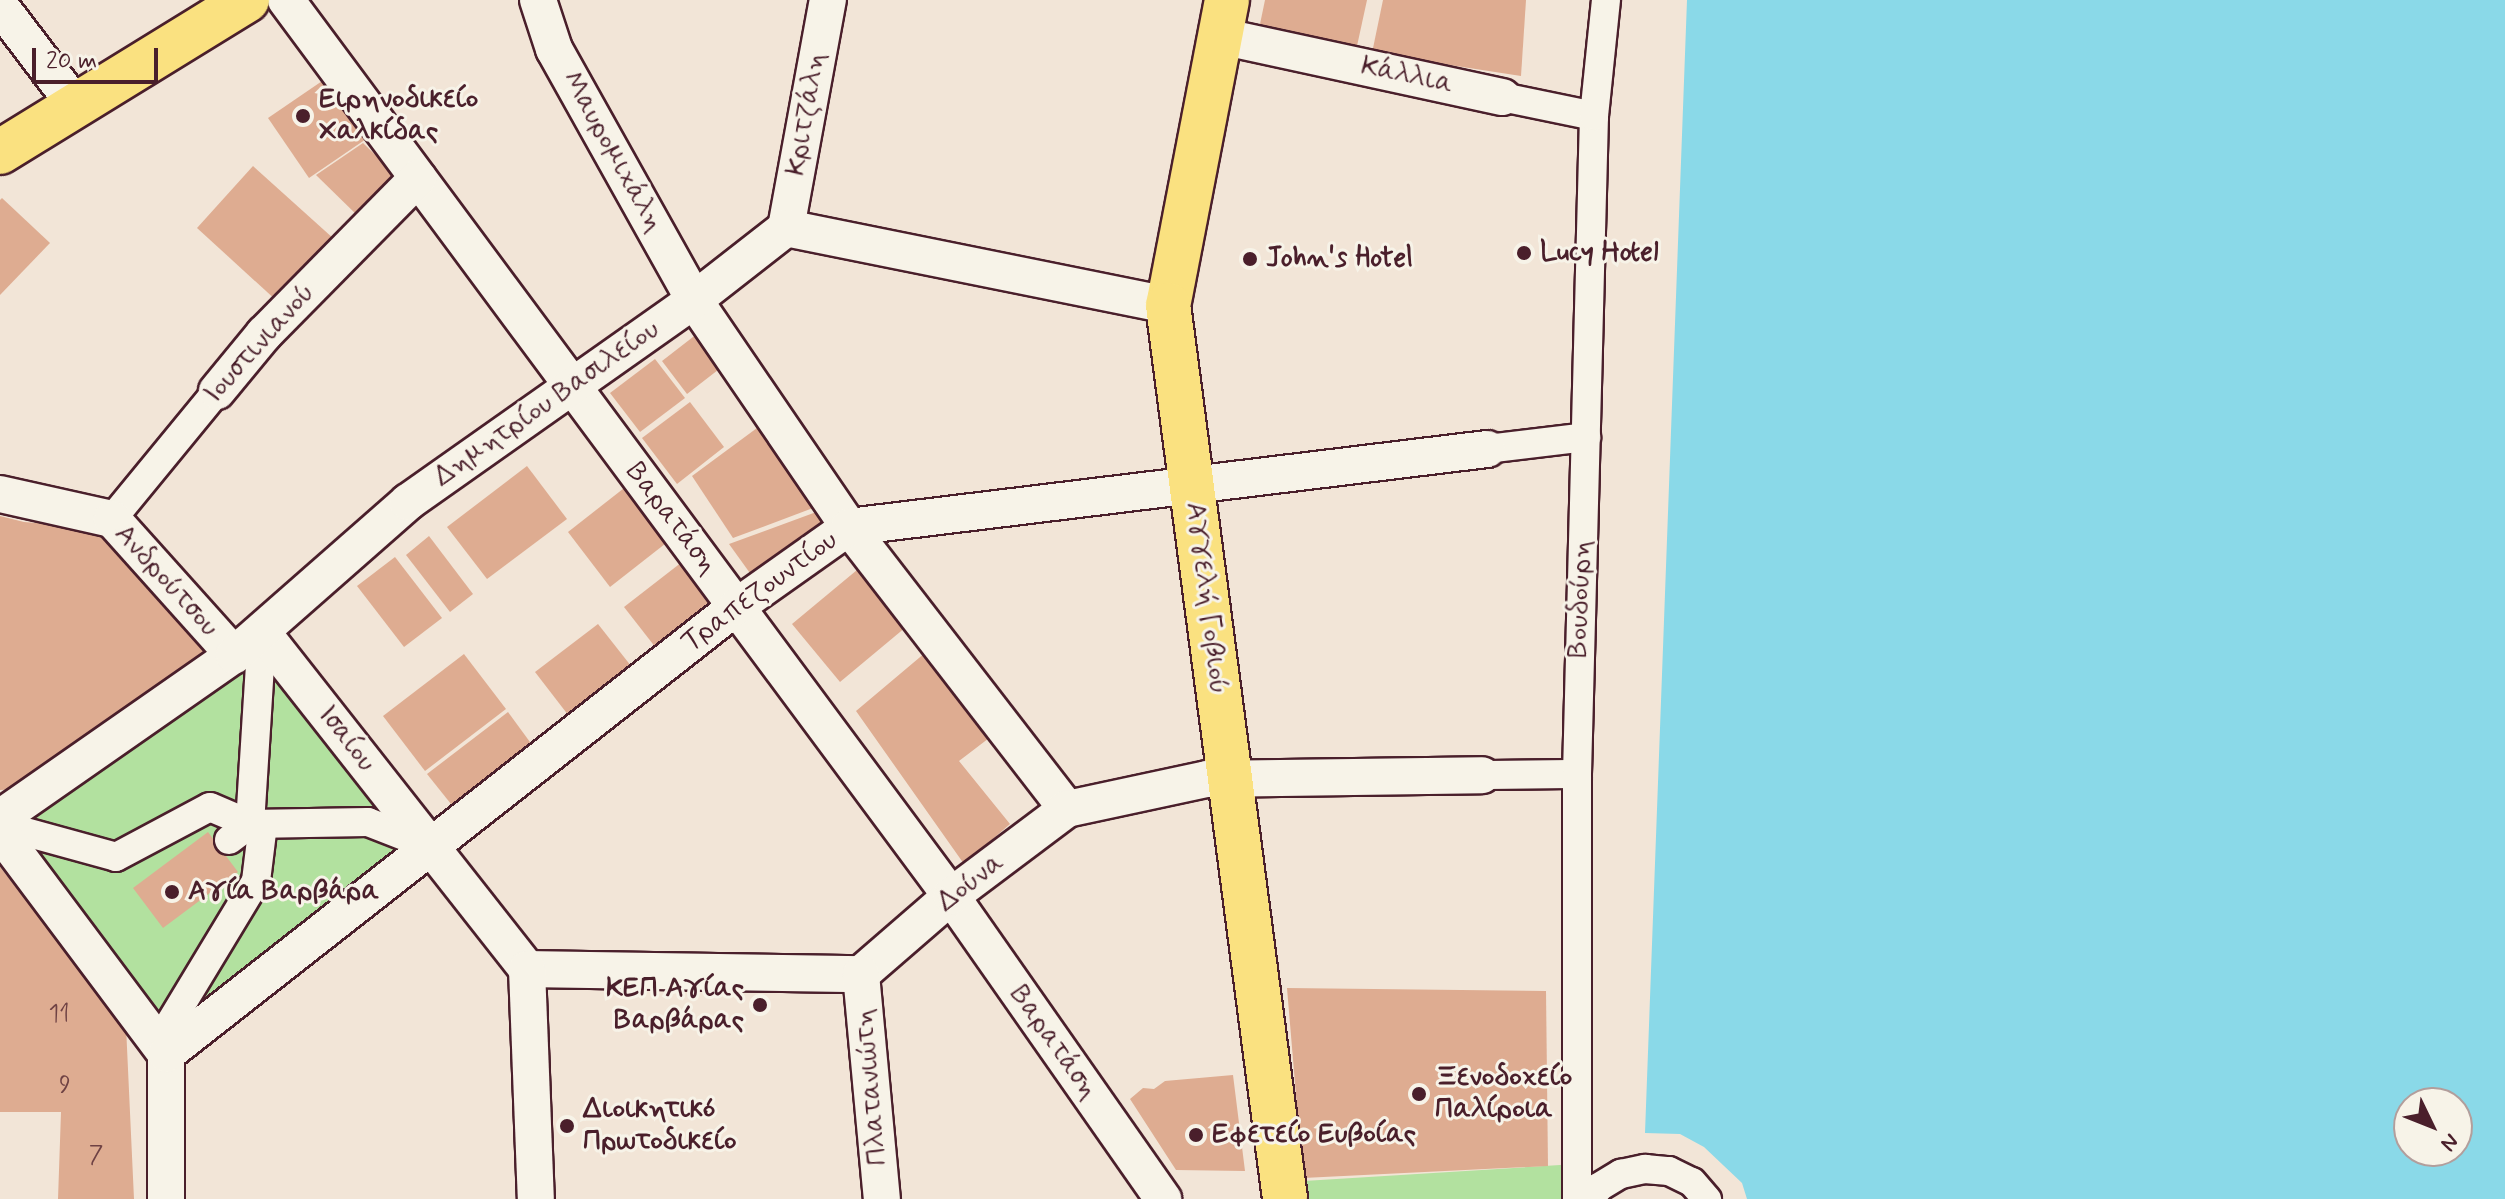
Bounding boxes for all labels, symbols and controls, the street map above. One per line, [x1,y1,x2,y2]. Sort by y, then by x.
scale bar [36,32,162,82]
text: 20 m [46,46,97,77]
street label: Κριτζάλη [780,50,834,178]
street label: Κάλλια [1358,50,1456,102]
street label: Μαυρομιχάλη [554,66,670,238]
place label: Ειρηνοδικείο Χαλκίδας [319,83,478,149]
marker: Ειρηνοδικείο Χαλκίδας [294,107,312,125]
place label: Lucy Hotel [1540,236,1659,270]
place label: John's Hotel [1266,242,1412,276]
marker: Lucy Hotel [1515,244,1533,262]
marker: John's Hotel [1241,250,1259,268]
street label: Ιουστινιανού [197,277,323,411]
street label: Δημητρίου Βασιλείου [428,313,666,495]
street label: Βαρατάση [618,456,724,582]
street label: Αγγελή Γοβιού [1178,500,1234,696]
street label: Ανδρούτσου [107,518,225,644]
street label: Τραπεζουντίου [675,524,845,660]
street label: Βουδούρη [1562,539,1600,659]
street label: Ισαίου [310,699,382,779]
street label: Δούνα [931,846,1011,920]
place label: Αγία Βαρβάρα [188,875,379,909]
marker: Αγία Βαρβάρα [163,883,181,901]
place label: ΚΕΠ Αγίας Βαρβάρας [606,972,744,1038]
street label: Βαρατάση [1001,979,1105,1107]
marker: ΚΕΠ Αγίας Βαρβάρας [751,996,769,1014]
house number: 11 [48,1001,70,1029]
street label: Πλατανιώτη [848,1007,896,1167]
place label: Ξενοδοχείο Παλίροια [1435,1061,1572,1127]
house number: 9 [59,1072,71,1100]
marker: Ξενοδοχείο Παλίροια [1410,1085,1428,1103]
north arrow [2393,1087,2473,1167]
place label: Διοικητικό Πρωτοδικείο [583,1093,737,1159]
marker: Διοικητικό Πρωτοδικείο [558,1117,576,1135]
place label: Εφετείο Ευβοίας [1212,1118,1416,1152]
marker: Εφετείο Ευβοίας [1187,1126,1205,1144]
text: N [2434,1127,2464,1157]
house number: 7 [89,1142,103,1170]

